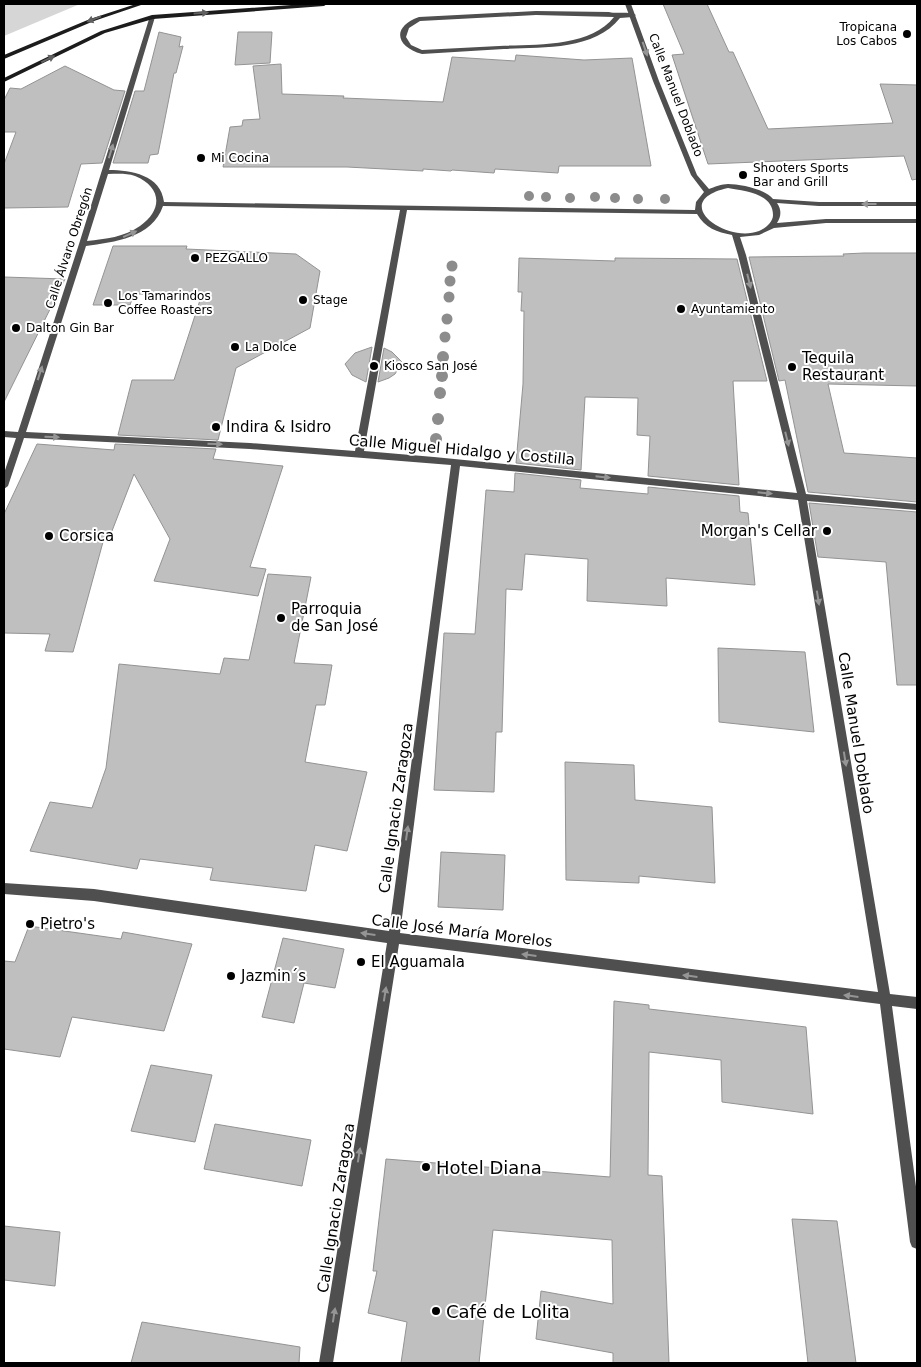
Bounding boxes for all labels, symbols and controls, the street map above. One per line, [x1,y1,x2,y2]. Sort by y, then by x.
one-way arrow [194,9,210,17]
one-way arrow [86,15,101,23]
place label: Tropicana Los Cabos [836,20,897,48]
marker: Tropicana Los Cabos [901,28,913,40]
street label: Calle Manuel Doblado [646,31,706,159]
one-way arrow [642,42,649,57]
one-way arrow [40,55,55,63]
one-way arrow [108,144,116,159]
place label: Mi Cocina [211,151,269,165]
marker: Mi Cocina [195,152,207,164]
place label: Shooters Sports Bar and Grill [753,161,848,189]
marker: Shooters Sports Bar and Grill [737,169,749,181]
street label: Calle Álvaro Obregón [42,185,95,311]
one-way arrow [860,200,876,208]
one-way arrow [123,230,137,238]
place label: PEZGALLO [205,251,268,265]
marker: PEZGALLO [189,252,201,264]
one-way arrow [745,273,753,288]
place label: Los Tamarindos Coffee Roasters [118,289,213,317]
place label: Stage [313,293,348,307]
marker: Stage [297,294,309,306]
marker: Los Tamarindos Coffee Roasters [102,297,114,309]
place label: Ayuntamiento [691,302,775,316]
marker: Ayuntamiento [675,303,687,315]
place label: Dalton Gin Bar [26,321,114,335]
marker: Dalton Gin Bar [10,322,22,334]
place label: La Dolce [245,340,297,354]
marker: La Dolce [229,341,241,353]
place label: Tequila Restaurant [801,349,884,384]
place label: Kiosco San José [384,359,477,373]
marker: Kiosco San José [368,360,380,372]
marker: Tequila Restaurant [786,361,798,373]
one-way arrow [37,365,44,380]
place label: Indira & Isidro [226,418,331,436]
marker: Indira & Isidro [210,421,222,433]
street label: Calle Miguel Hidalgo y Costilla [348,431,576,469]
one-way arrow [783,431,791,446]
one-way arrow [45,434,61,442]
one-way arrow [207,440,223,448]
one-way arrow [596,473,612,481]
one-way arrow [757,489,773,497]
place label: Morgan's Cellar [701,522,818,540]
marker: Morgan's Cellar [821,525,833,537]
place label: Corsica [59,527,114,545]
marker: Corsica [43,530,55,542]
one-way arrow [815,591,823,607]
place label: Parroquia de San José [291,600,378,635]
marker: Parroquia de San José [275,612,287,624]
street label: Calle Manuel Doblado [834,651,878,815]
street label: Calle Ignacio Zaragoza [375,722,417,894]
one-way arrow [841,751,849,767]
one-way arrow [404,825,412,841]
street label: Calle José María Morelos [370,911,554,951]
place label: Pietro's [40,915,95,933]
marker: Pietro's [24,918,36,930]
one-way arrow [359,930,375,938]
one-way arrow [521,951,537,959]
place label: El Aguamala [371,953,465,971]
marker: El Aguamala [355,956,367,968]
place label: Jazmin´s [240,967,306,985]
marker: Jazmin´s [225,970,237,982]
one-way arrow [682,972,698,980]
one-way arrow [381,986,389,1002]
one-way arrow [843,992,859,1000]
street label: Calle Ignacio Zaragoza [314,1122,358,1294]
one-way arrow [356,1146,364,1162]
place label: Hotel Diana [436,1157,542,1178]
marker: Hotel Diana [420,1161,432,1173]
place label: Café de Lolita [446,1301,570,1322]
marker: Café de Lolita [430,1305,442,1317]
one-way arrow [330,1307,338,1323]

